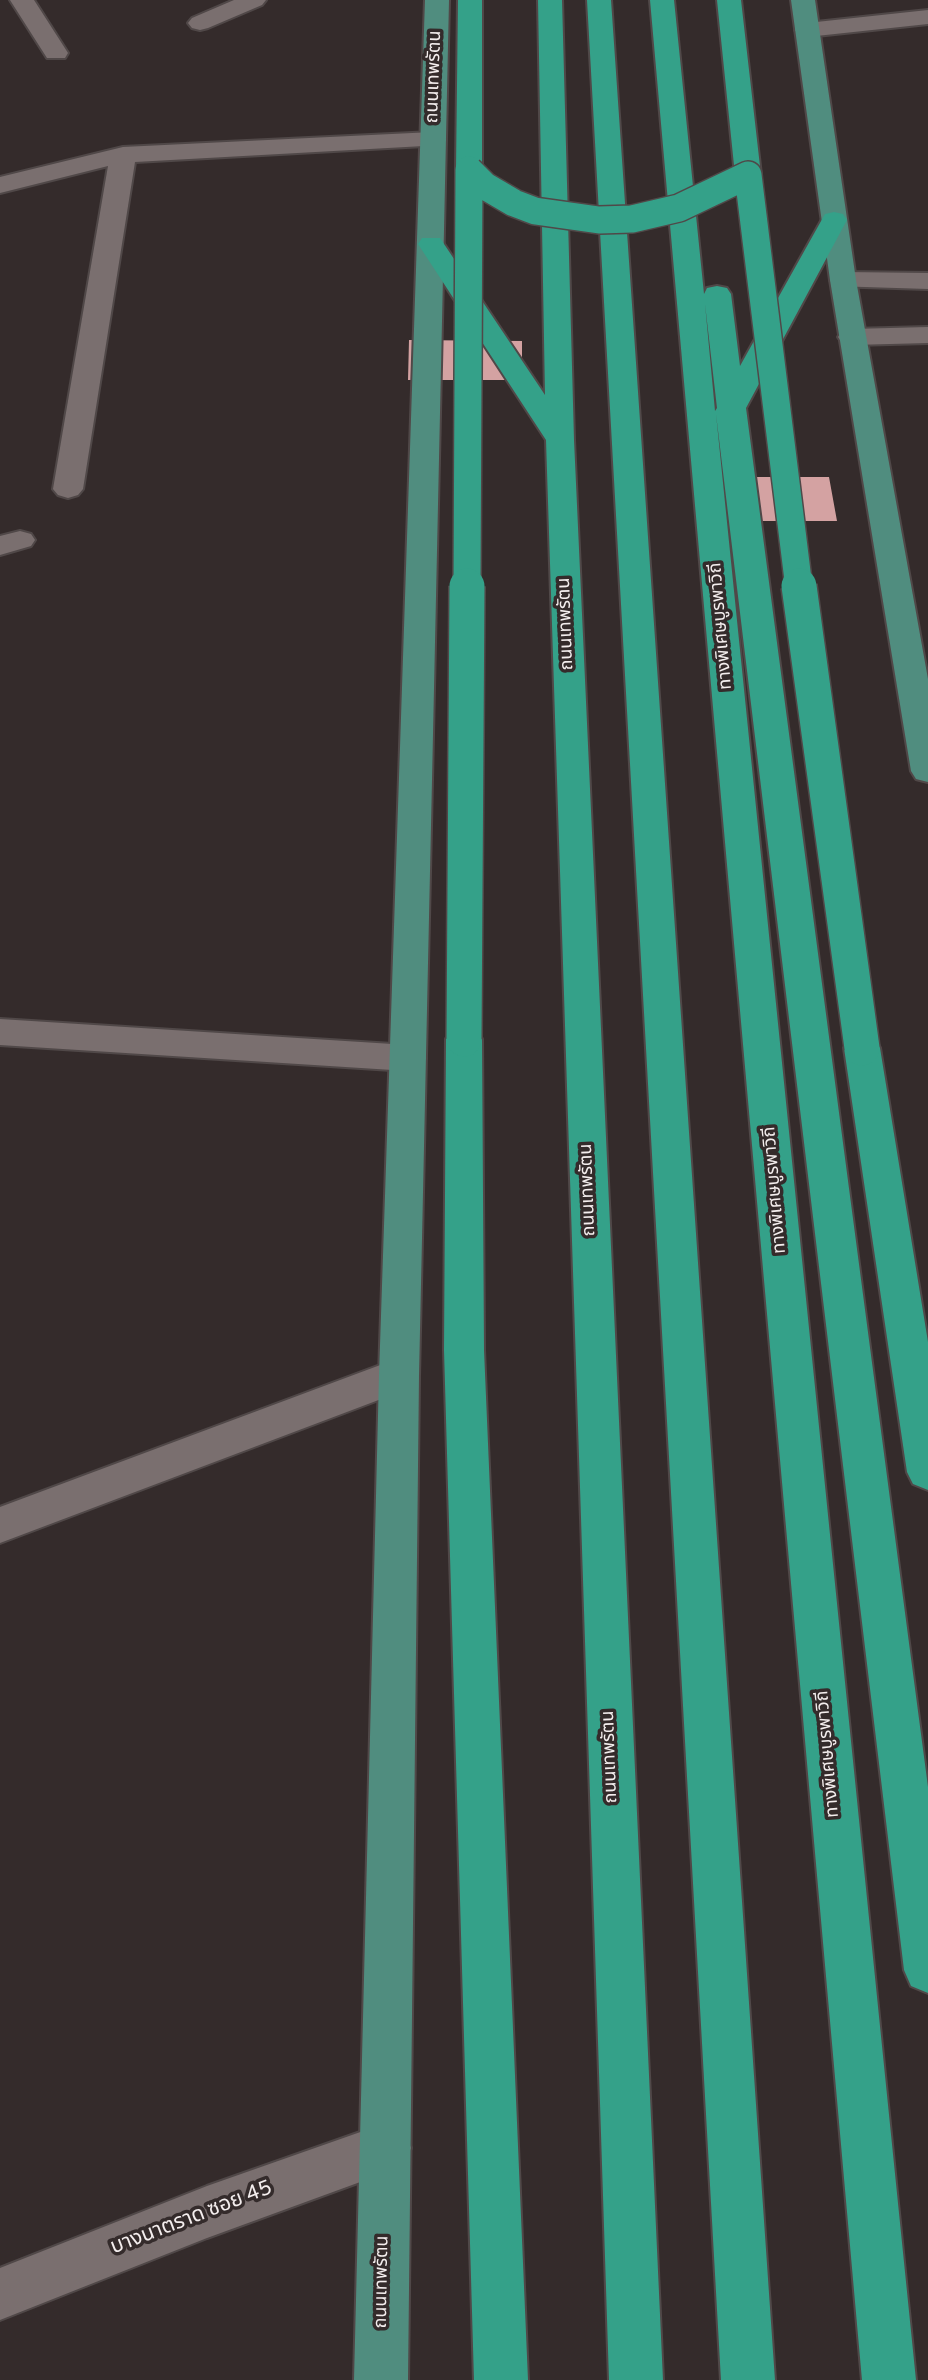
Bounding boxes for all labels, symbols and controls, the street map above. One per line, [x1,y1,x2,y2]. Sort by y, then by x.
street label: ถนนเทพรัตน [423,30,447,124]
street label: ทางพิเศษบูรพาวิถี [706,562,738,690]
street label: ถนนเทพรัตน [555,577,579,671]
street label: ทางพิเศษบูรพาวิถี [760,1126,792,1254]
street label: ถนนเทพรัตน [577,1143,601,1237]
street label: ทางพิเศษบูรพาวิถี [813,1690,845,1818]
street label: ถนนเทพรัตน [599,1710,623,1804]
street label: บางนาตราด ซอย 45 [108,2177,276,2261]
street label: ถนนเทพรัตน [371,2235,395,2329]

